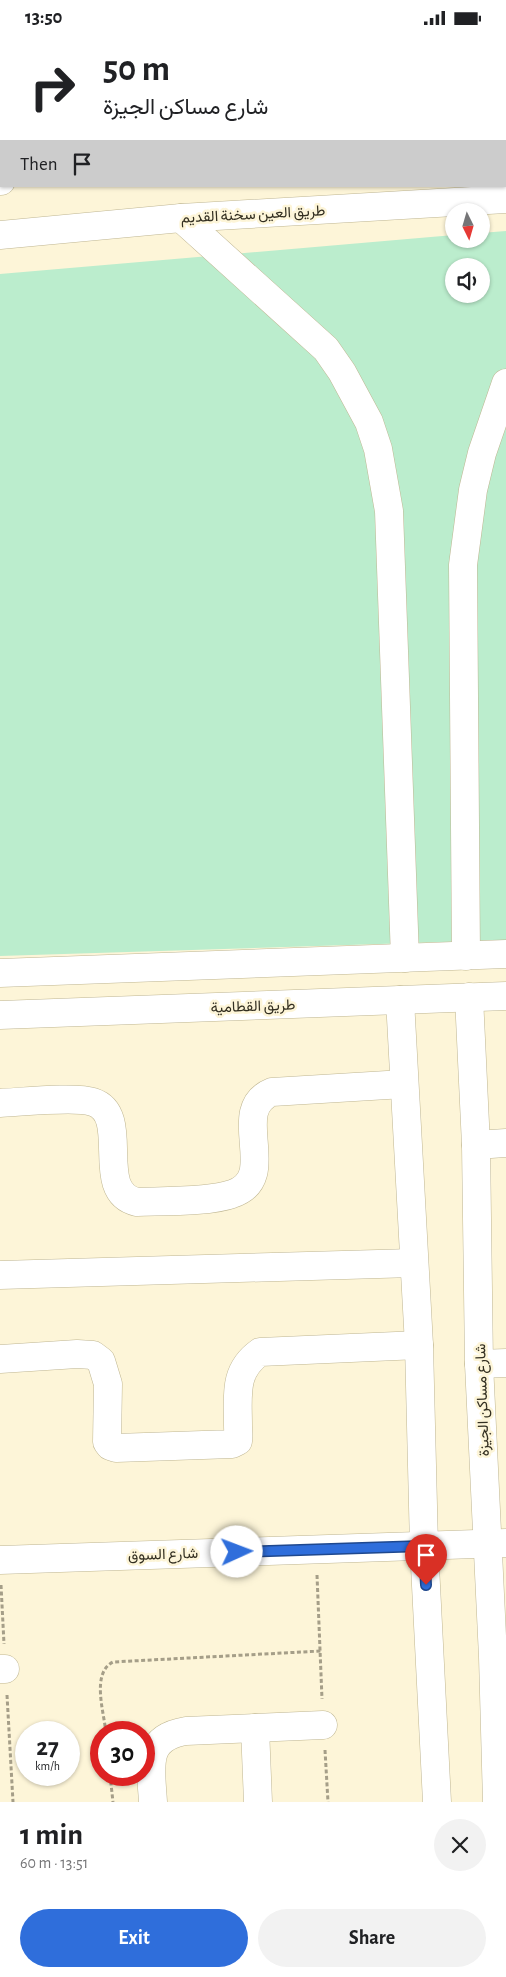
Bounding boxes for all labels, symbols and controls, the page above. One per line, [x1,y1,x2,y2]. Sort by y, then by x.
text: 13:50 [25,8,63,27]
text: 50 m [103,52,170,87]
icon: right [20,55,85,120]
text: شارع مساكن الجيزة [103,96,268,118]
icon: arrive [68,150,96,178]
text: Then [20,155,58,174]
street label: طريق العين سخنة القديم [180,203,326,228]
north arrow [445,203,490,247]
map controls [445,203,490,303]
button: sound [445,258,490,303]
street label: طريق القطامية [210,998,296,1017]
street label: شارع مساكن الجيزة [473,1343,495,1457]
position arrow [210,1525,262,1577]
pin [405,1534,447,1585]
icon: arrive [412,1541,440,1569]
street label: شارع السوق [128,1546,199,1566]
speed limit sign: 30 [90,1721,155,1786]
text: 27 [36,1735,59,1760]
text: km/h [35,1760,60,1772]
button: close [434,1819,486,1871]
text: 1 min [20,1820,83,1850]
text: 60 m · 13:51 [20,1855,88,1871]
button: Exit [20,1909,248,1967]
button: Share [258,1909,486,1967]

